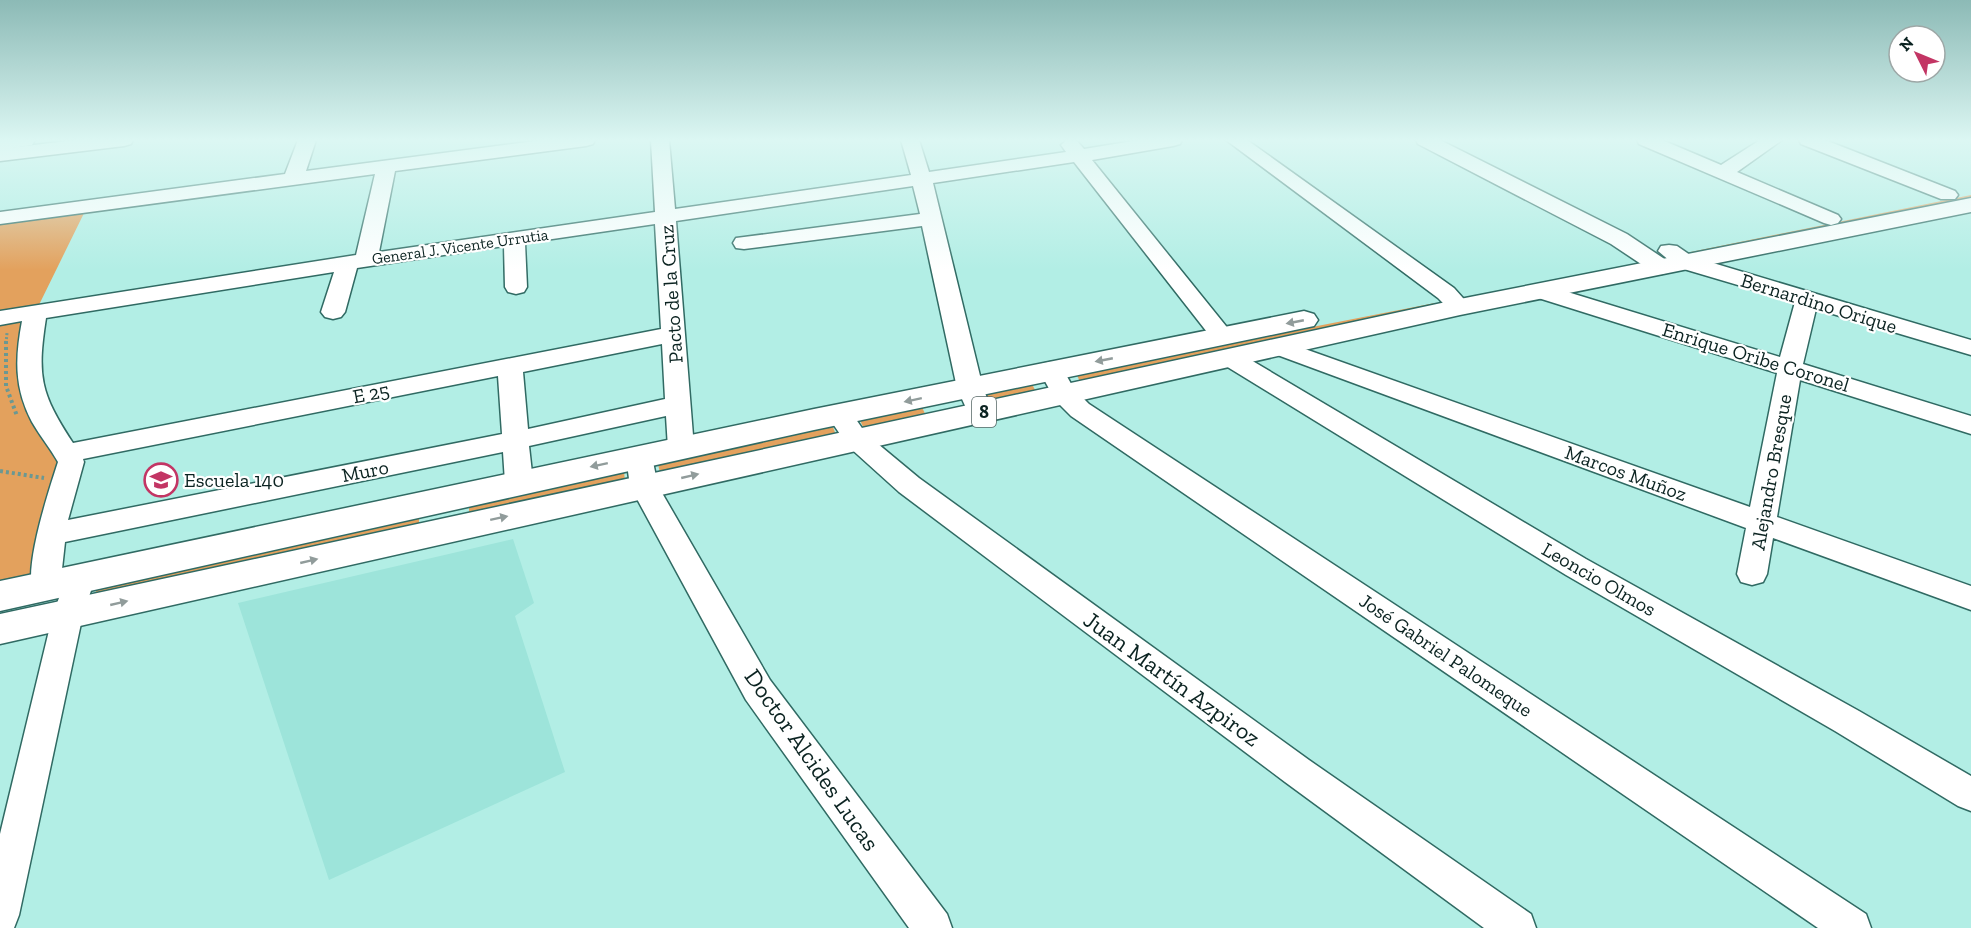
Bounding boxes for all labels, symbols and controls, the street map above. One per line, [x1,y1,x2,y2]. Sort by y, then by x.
north arrow [1887,24,1947,84]
text: N [1895,33,1917,55]
street label: Pacto de la Cruz [654,224,688,364]
street label: General J. Vicente Urrutia [371,225,550,268]
street label: Bernardino Orique [1738,268,1900,338]
street label: Enrique Oribe Coronel [1660,317,1852,397]
one-way arrow [1286,318,1305,327]
one-way arrow [1094,356,1113,365]
street label: E 25 [351,378,391,408]
street label: Alejandro Bresque [1745,392,1797,552]
one-way arrow [903,396,922,405]
road number: 8 [972,397,996,427]
street label: Marcos Muñoz [1562,440,1690,506]
street label: Muro [340,455,390,487]
one-way arrow [590,461,608,471]
school or university icon: Escuela 140 [143,462,179,498]
place label: Escuela 140 [184,468,284,492]
one-way arrow [680,471,699,480]
one-way arrow [490,513,509,523]
street label: Leoncio Olmos [1538,537,1660,621]
one-way arrow [300,555,318,565]
street label: José Gabriel Palomeque [1355,588,1537,722]
one-way arrow [109,598,128,607]
street label: Juan Martín Azpiroz [1078,605,1266,753]
street label: Doctor Alcides Lucas [739,663,886,856]

